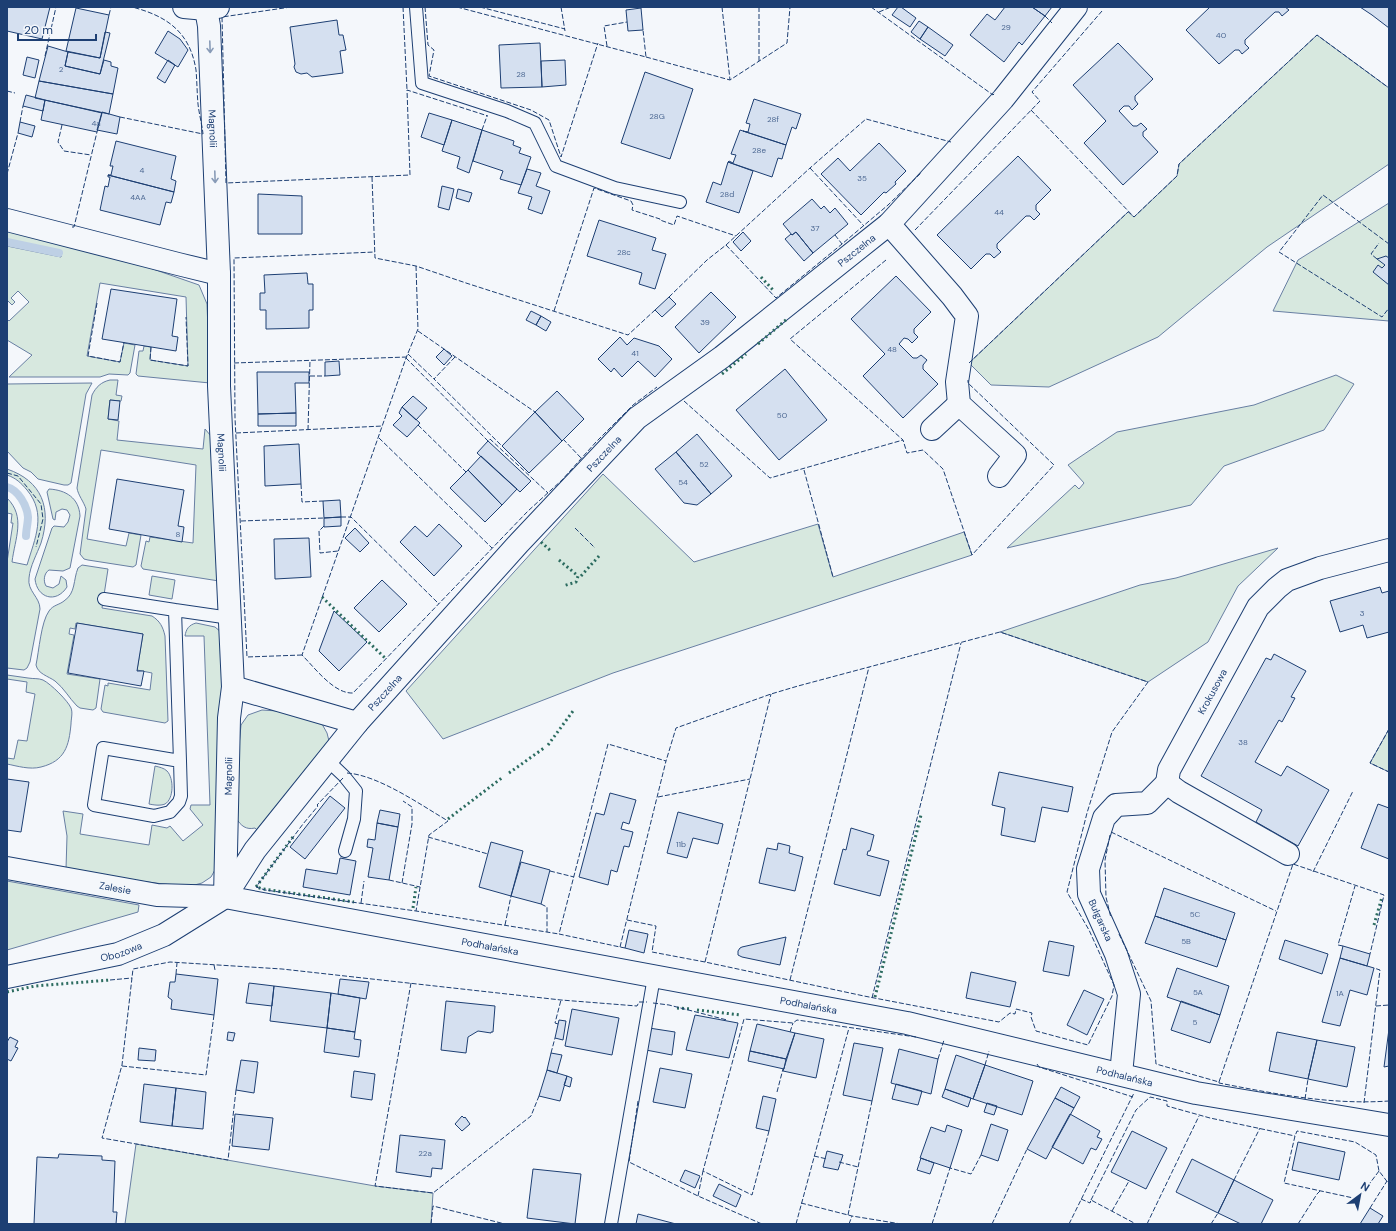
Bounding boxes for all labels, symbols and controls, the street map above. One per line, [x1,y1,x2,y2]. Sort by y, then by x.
scale bar [18,16,96,42]
text: 20 m [24,22,53,38]
house number: 29 [1001,22,1011,32]
house number: 40 [1216,30,1227,40]
one-way arrow [206,40,213,53]
house number: 2 [59,64,64,74]
house number: 28 [516,69,526,79]
street label: Magnolii [205,109,220,148]
house number: 28G [649,111,665,121]
house number: 28f [767,114,779,124]
house number: 4a [91,118,101,128]
house number: 28e [752,145,766,155]
house number: 4 [140,165,145,175]
one-way arrow [211,170,219,183]
house number: 35 [857,173,867,183]
house number: 28d [720,189,734,199]
house number: 4AA [130,192,146,202]
house number: 44 [994,207,1004,217]
house number: 37 [811,223,819,233]
street label: Pszczelna [835,231,878,270]
house number: 28c [617,247,631,257]
house number: 39 [700,317,710,327]
house number: 48 [887,344,897,354]
house number: 41 [631,348,639,358]
house number: 50 [777,410,788,420]
street label: Magnolii [214,433,229,472]
street label: Pszczelna [584,433,624,475]
house number: 52 [699,459,709,469]
house number: 54 [678,477,688,487]
house number: 8 [176,529,181,539]
house number: 3 [1360,608,1365,618]
street label: Krokusowa [1195,667,1230,717]
street label: Pszczelna [365,672,405,714]
house number: 38 [1238,737,1248,747]
street label: Magnolii [222,757,235,795]
house number: 11b [676,839,686,849]
street label: Zalesie [98,879,132,897]
street label: Bułgarska [1086,897,1116,943]
house number: 5C [1190,909,1201,919]
street label: Podhalańska [460,935,520,958]
house number: 5B [1181,936,1191,946]
street label: Obozowa [99,939,144,964]
house number: 5A [1193,987,1204,997]
house number: 1A [1336,988,1345,998]
street label: Podhalańska [779,994,838,1017]
house number: 5 [1193,1017,1198,1027]
street label: Podhalańska [1095,1063,1154,1089]
house number: 22a [418,1148,432,1158]
north arrow [1340,1175,1380,1215]
text: N [1358,1178,1372,1195]

